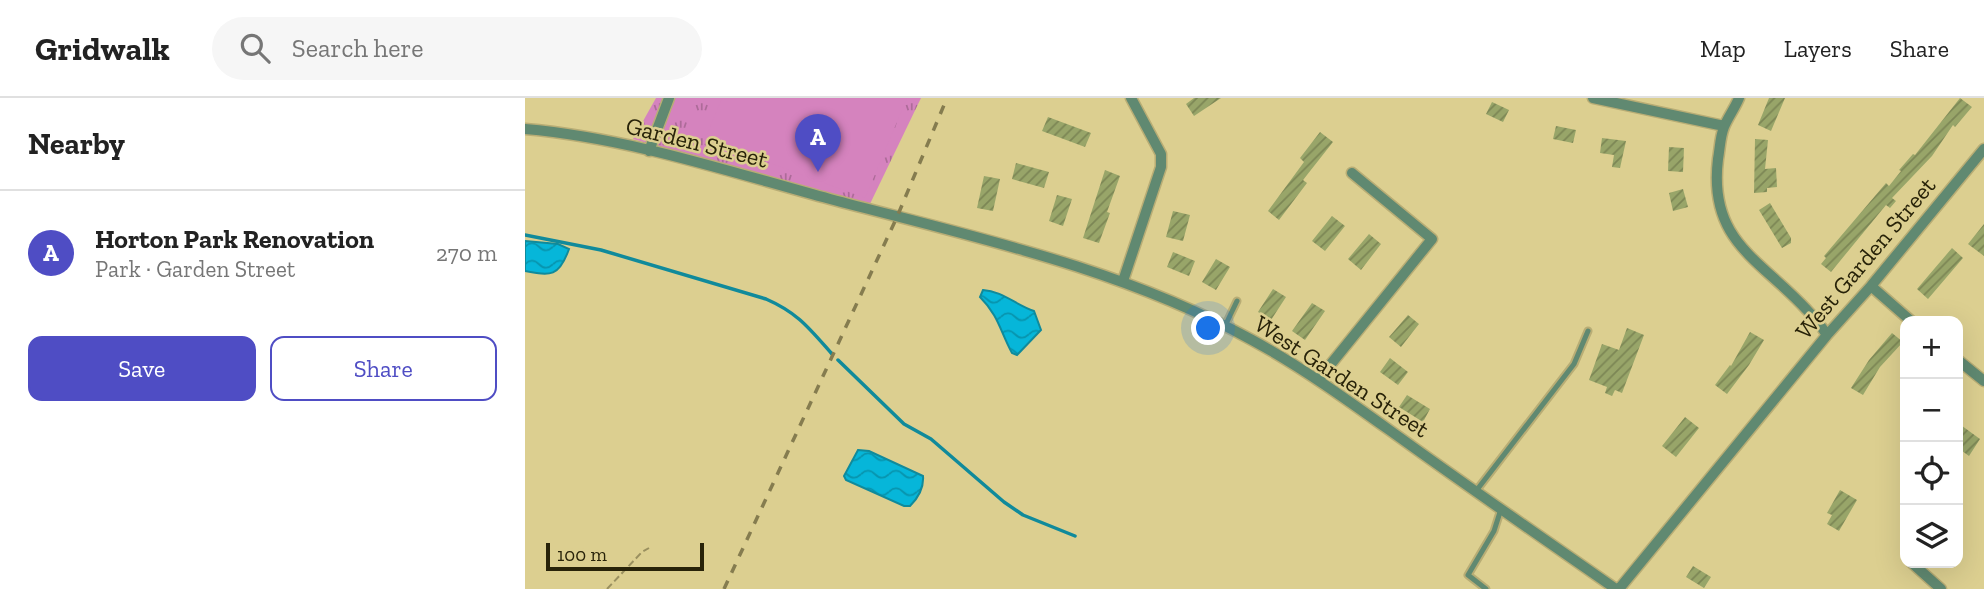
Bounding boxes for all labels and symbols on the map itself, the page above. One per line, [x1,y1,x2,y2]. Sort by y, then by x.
street label: Garden Street [623,110,771,174]
pin: A [795,114,841,172]
street label: West Garden Street [1789,171,1941,345]
street label: West Garden Street [1249,309,1435,443]
your location [1191,311,1225,345]
scale bar [546,540,703,572]

